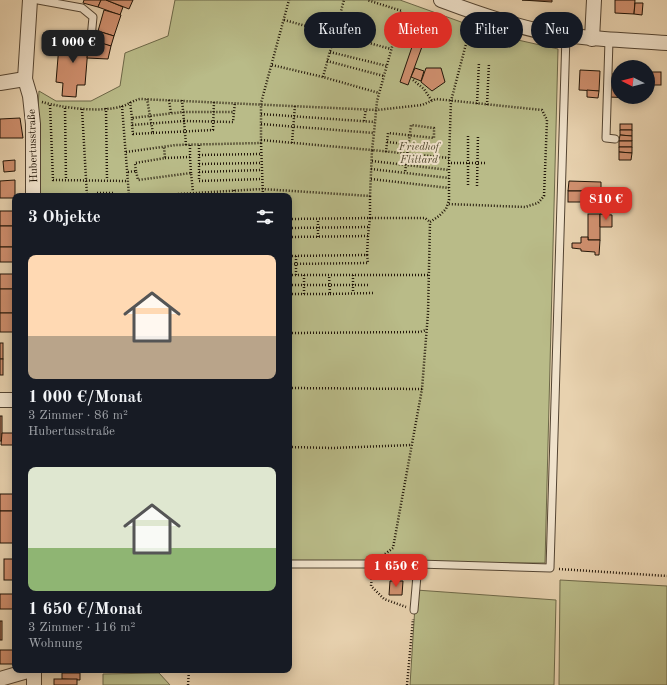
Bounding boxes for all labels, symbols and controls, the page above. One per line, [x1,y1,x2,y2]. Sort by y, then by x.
chip: Kaufen [304,12,376,48]
chip: Mieten [384,12,452,48]
chip: Filter [460,12,523,48]
chip: Neu [531,12,583,48]
pin: 1 000 € [36,30,110,64]
text: 1 000 € [51,36,95,49]
north arrow [611,60,655,104]
map controls [611,60,655,104]
street label: Hubertusstraße [27,109,40,183]
park label: Friedhof Flittard [398,142,442,166]
pin: 810 € [578,187,634,221]
text: 810 € [589,193,623,206]
icon: filters [254,206,276,228]
text: 3 Objekte [28,209,101,226]
icon: home [116,281,188,353]
text: 1 000 €/Monat [28,389,142,406]
text: 3 Zimmer · 86 m² [28,409,128,422]
text: Hubertusstraße [28,425,115,438]
icon: home [116,493,188,565]
pin: 1 650 € [359,554,433,588]
text: 1 650 € [374,560,418,573]
text: 1 650 €/Monat [28,601,142,618]
text: 3 Zimmer · 116 m² [28,621,136,634]
text: Wohnung [28,637,82,650]

